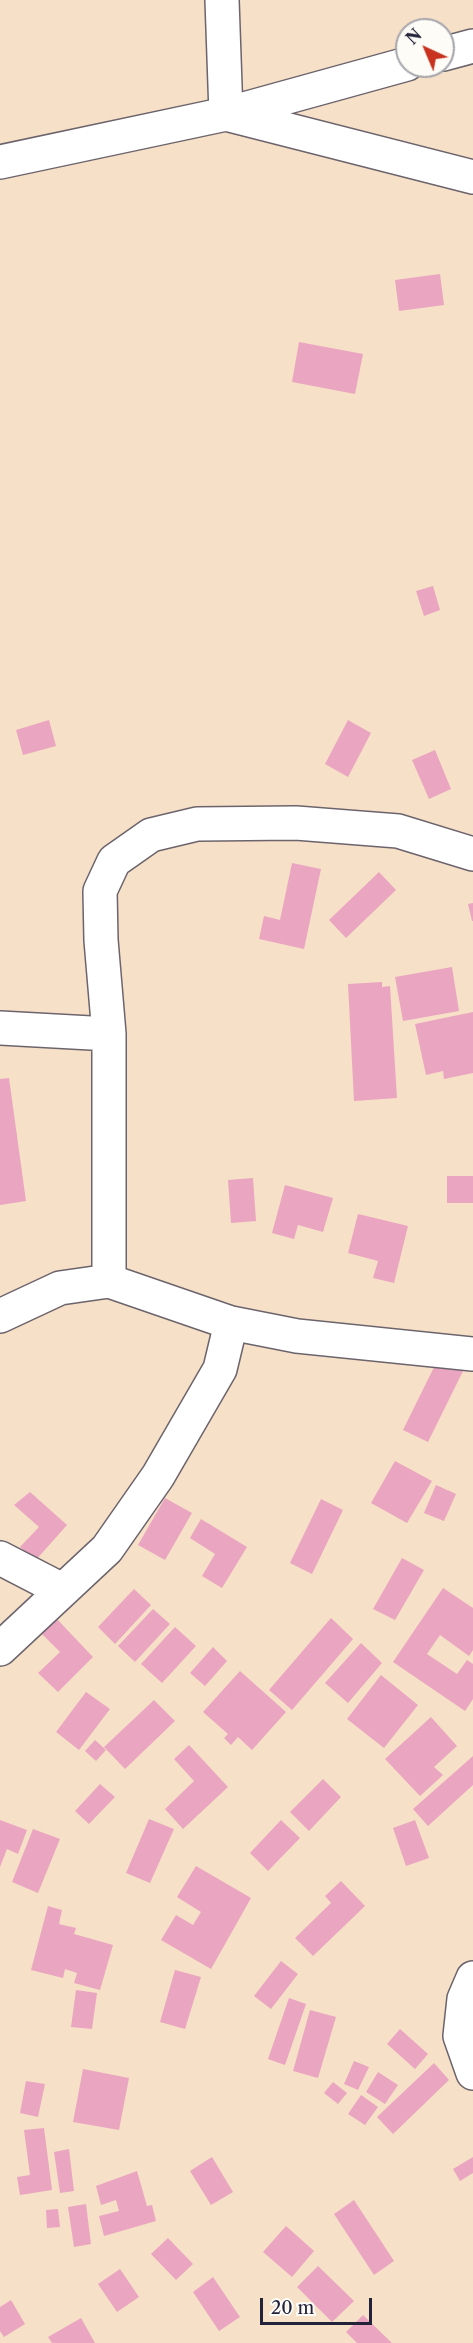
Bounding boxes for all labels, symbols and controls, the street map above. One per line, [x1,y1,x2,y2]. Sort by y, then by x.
north arrow [395,18,455,78]
text: N [402,24,426,49]
scale bar [263,2286,376,2324]
text: 20 m [271,2297,314,2319]

